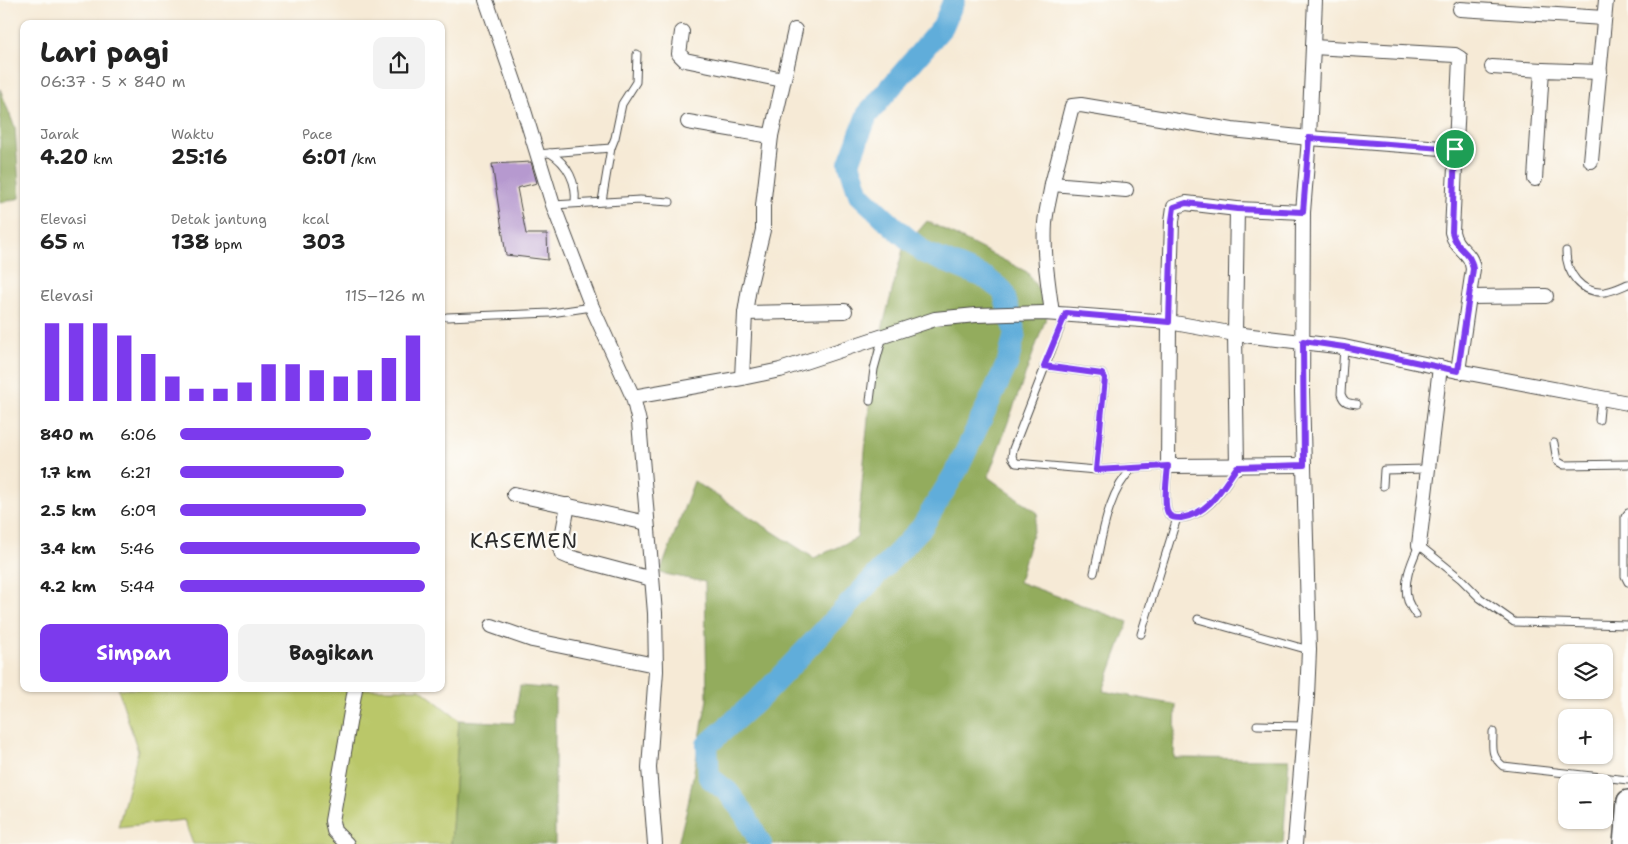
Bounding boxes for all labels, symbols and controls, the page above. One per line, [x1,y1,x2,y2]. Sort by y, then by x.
text: Lari pagi [40,33,169,71]
button: share [373,37,425,89]
text: 06:37 · 5 × 840 m [40,71,185,92]
text: Jarak [40,125,79,143]
text: Waktu [171,125,214,143]
text: Pace [302,125,333,143]
pin [1434,128,1476,170]
icon: arrive [1441,135,1469,163]
text: 4.20 [40,143,88,171]
text: 25:16 [171,143,227,171]
text: 6:01 [302,143,346,171]
text: km [88,150,113,168]
text: /km [346,150,376,168]
text: Elevasi [40,210,87,228]
text: Detak jantung [171,210,267,228]
text: kcal [302,210,329,228]
text: 65 [40,228,68,256]
text: 138 [171,228,209,256]
text: 303 [302,228,345,256]
text: m [68,235,84,253]
text: bpm [209,235,242,253]
text: Elevasi [40,285,94,306]
text: 115–126 m [345,285,425,306]
text: 840 m [40,424,93,445]
text: 6:06 [120,424,157,445]
text: 1.7 km [40,462,91,483]
text: 6:21 [120,462,151,483]
text: 2.5 km [40,500,96,521]
text: 6:09 [120,500,156,521]
district label: KASEMEN [470,527,578,555]
text: 3.4 km [40,538,96,559]
text: 5:46 [120,538,155,559]
text: 4.2 km [40,576,96,597]
text: 5:44 [120,576,155,597]
button: Simpan [40,624,228,682]
button: Bagikan [238,624,425,682]
map controls [1558,644,1613,829]
button: layers [1558,644,1613,699]
button: + [1558,709,1613,764]
button: − [1558,774,1613,829]

